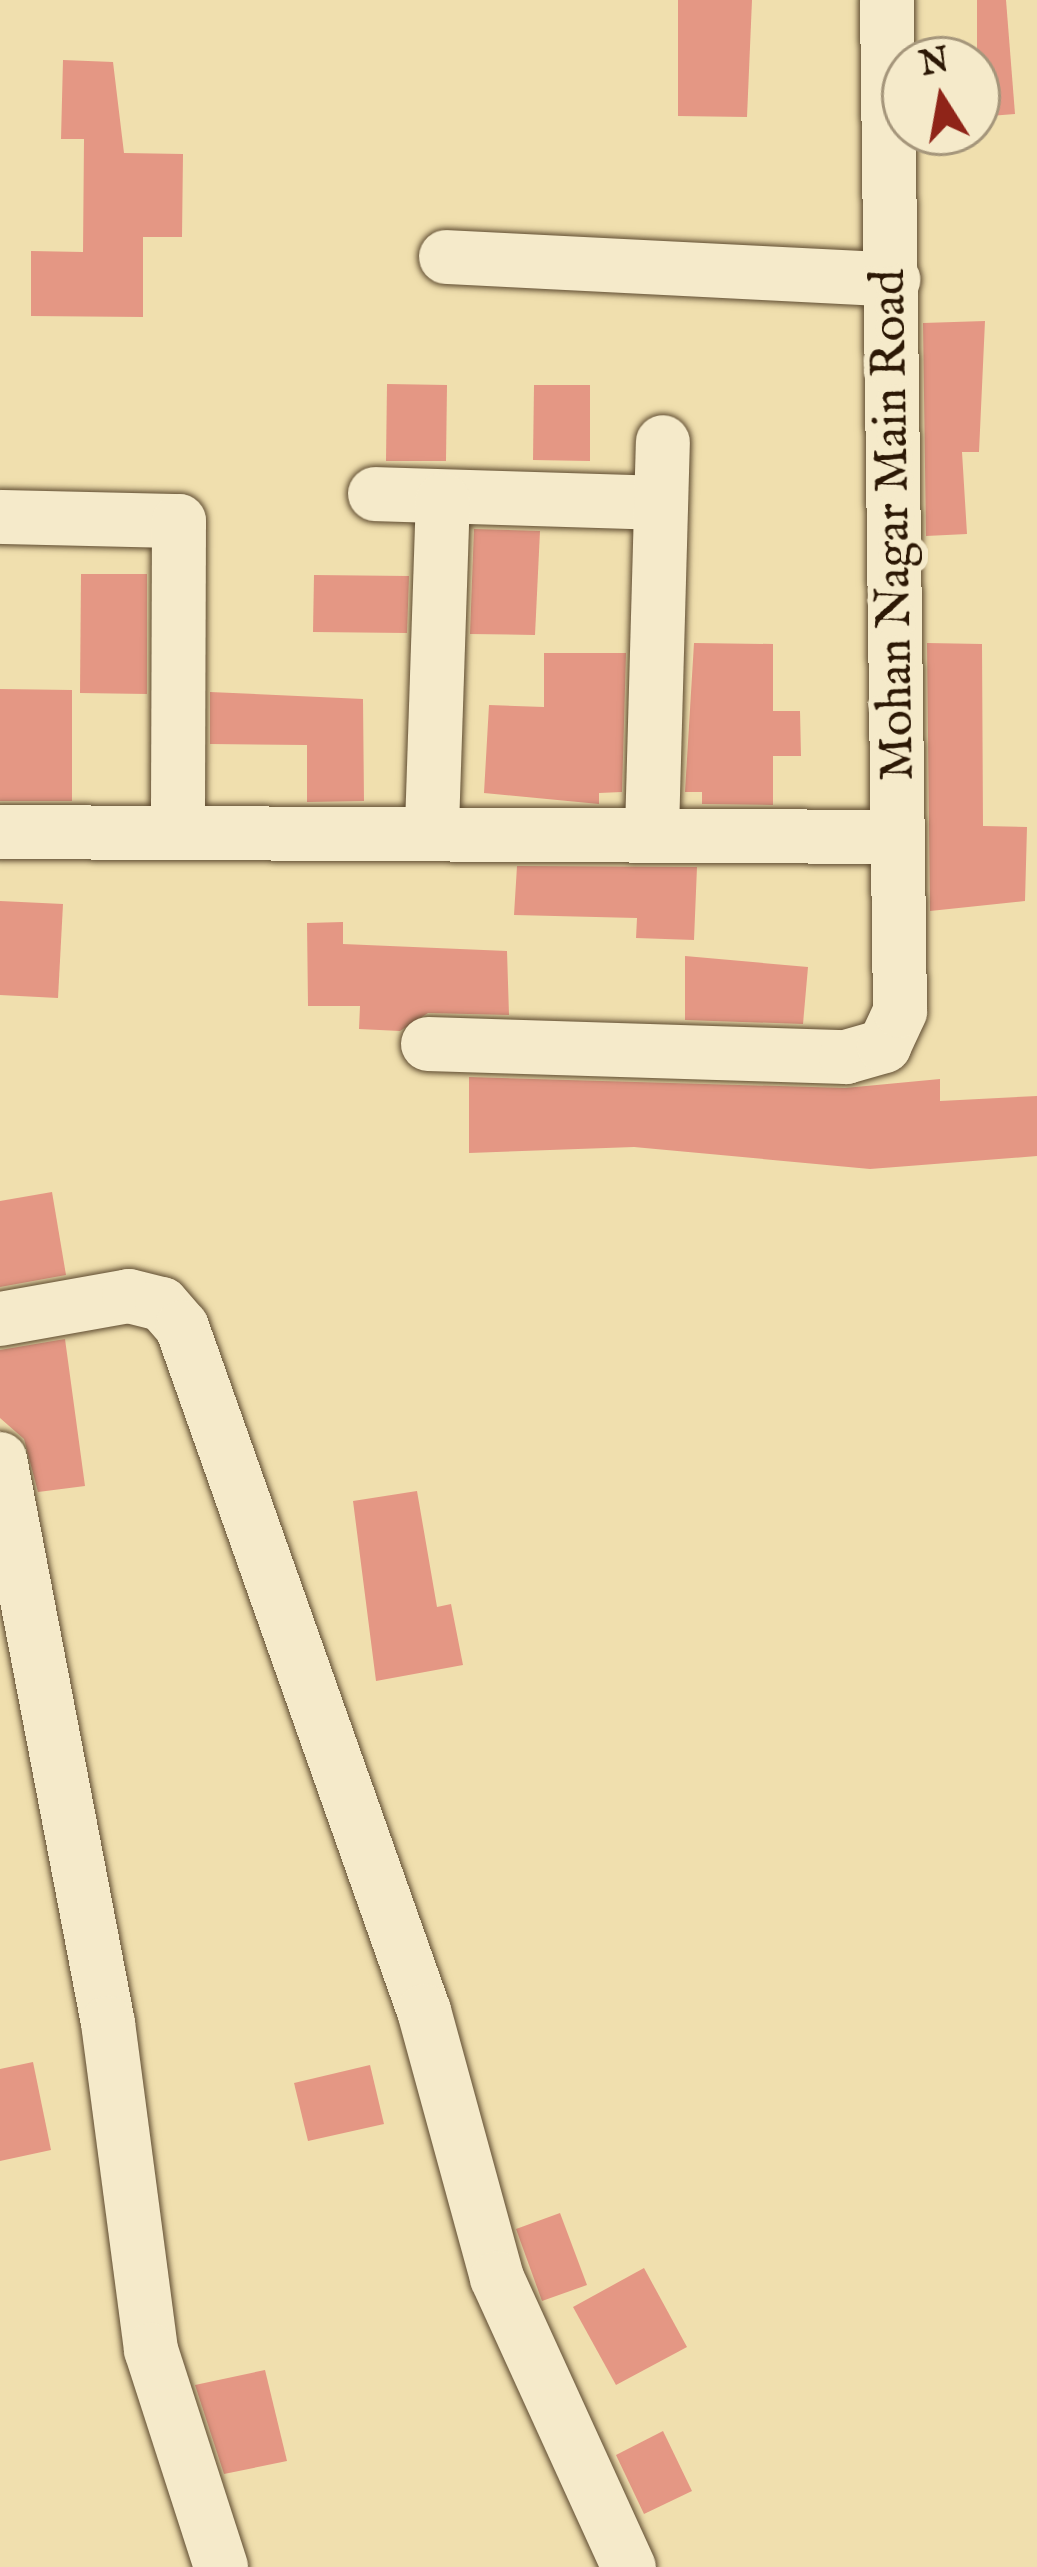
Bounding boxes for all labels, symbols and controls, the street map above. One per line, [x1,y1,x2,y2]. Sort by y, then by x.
north arrow [881,36,1001,156]
text: N [917,40,953,87]
street label: Mohan Nagar Main Road [862,269,928,781]

